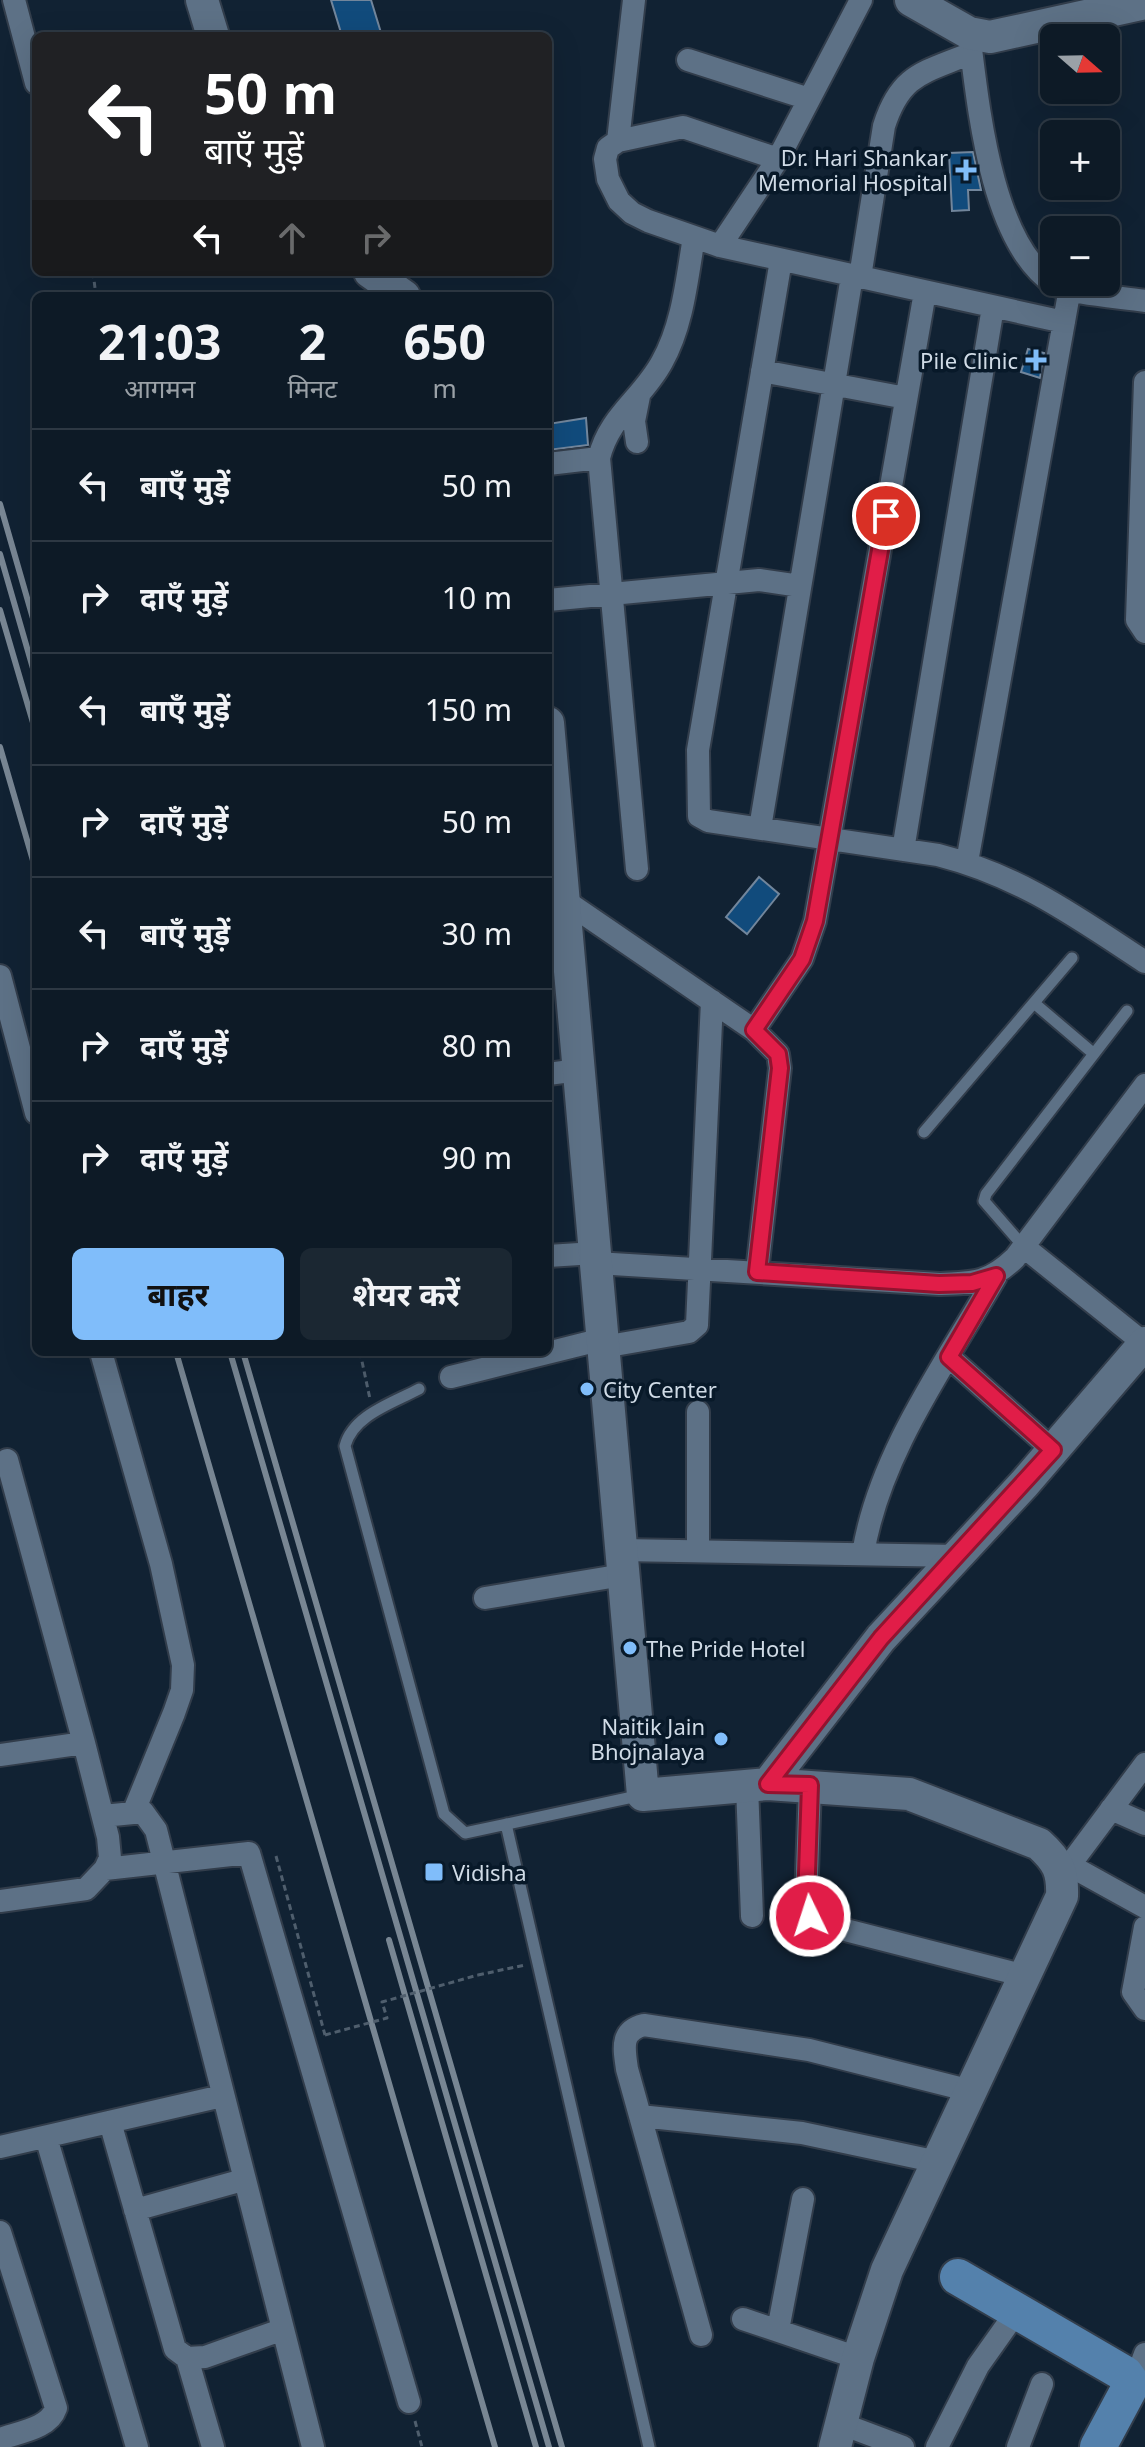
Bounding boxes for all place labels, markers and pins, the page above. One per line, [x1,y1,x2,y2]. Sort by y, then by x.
place label: Dr. Hari Shankar Memorial Hospital [758,142,948,197]
marker: Dr. Hari Shankar Memorial Hospital [955,159,977,181]
place label: Pile Clinic [920,345,1018,375]
marker: Pile Clinic [1025,349,1047,371]
pin [852,482,920,550]
place label: City Center [603,1374,717,1404]
marker: City Center [578,1380,596,1398]
place label: The Pride Hotel [646,1633,805,1663]
marker: The Pride Hotel [621,1639,639,1657]
place label: Naitik Jain Bhojnalaya [591,1711,705,1766]
marker: Naitik Jain Bhojnalaya [712,1730,730,1748]
place label: Vidisha [452,1857,527,1887]
marker: Vidisha [423,1861,445,1883]

